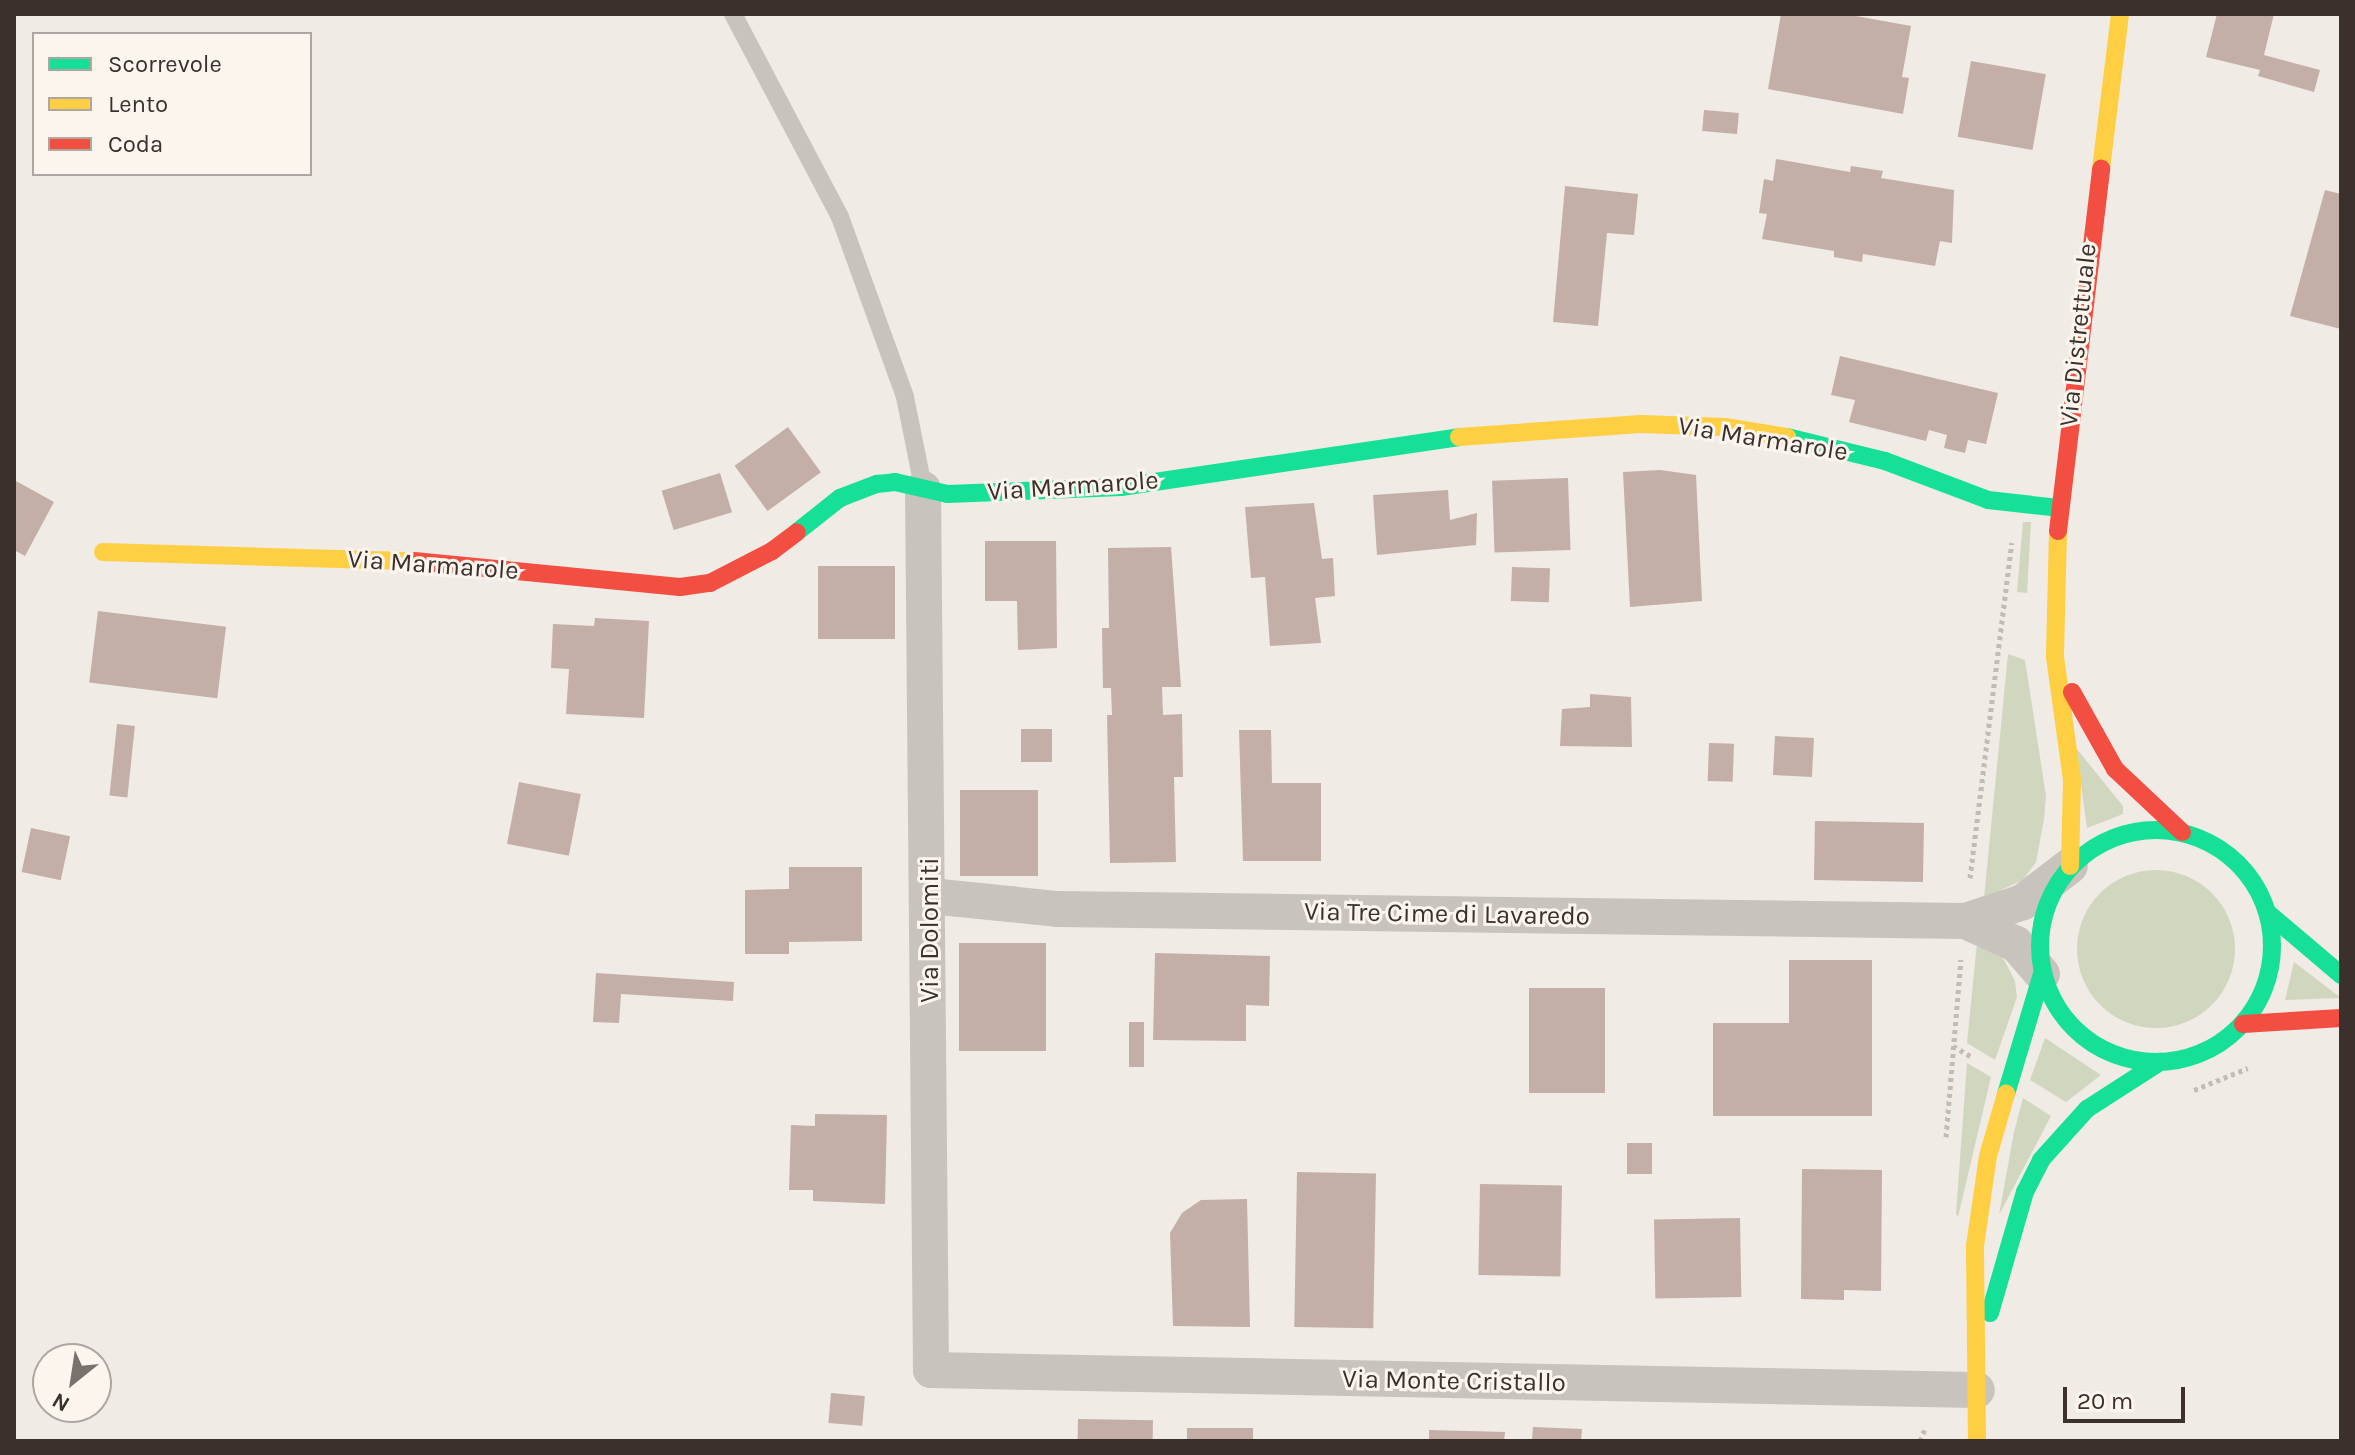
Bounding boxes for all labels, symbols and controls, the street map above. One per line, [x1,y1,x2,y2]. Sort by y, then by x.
legend [32,32,312,176]
text: Scorrevole [108,50,222,78]
text: Lento [108,90,168,118]
text: Coda [108,130,163,158]
street label: Via Distrettuale [2053,242,2103,428]
street label: Via Marmarole [1676,410,1850,468]
street label: Via Marmarole [986,464,1160,508]
street label: Via Marmarole [346,543,520,587]
street label: Via Dolomiti [914,857,946,1003]
street label: Via Tre Cime di Lavaredo [1304,896,1590,932]
north arrow [32,1343,112,1423]
street label: Via Monte Cristallo [1342,1363,1566,1399]
scale bar [2067,1371,2189,1421]
text: N [48,1387,74,1417]
text: 20 m [2077,1387,2133,1415]

